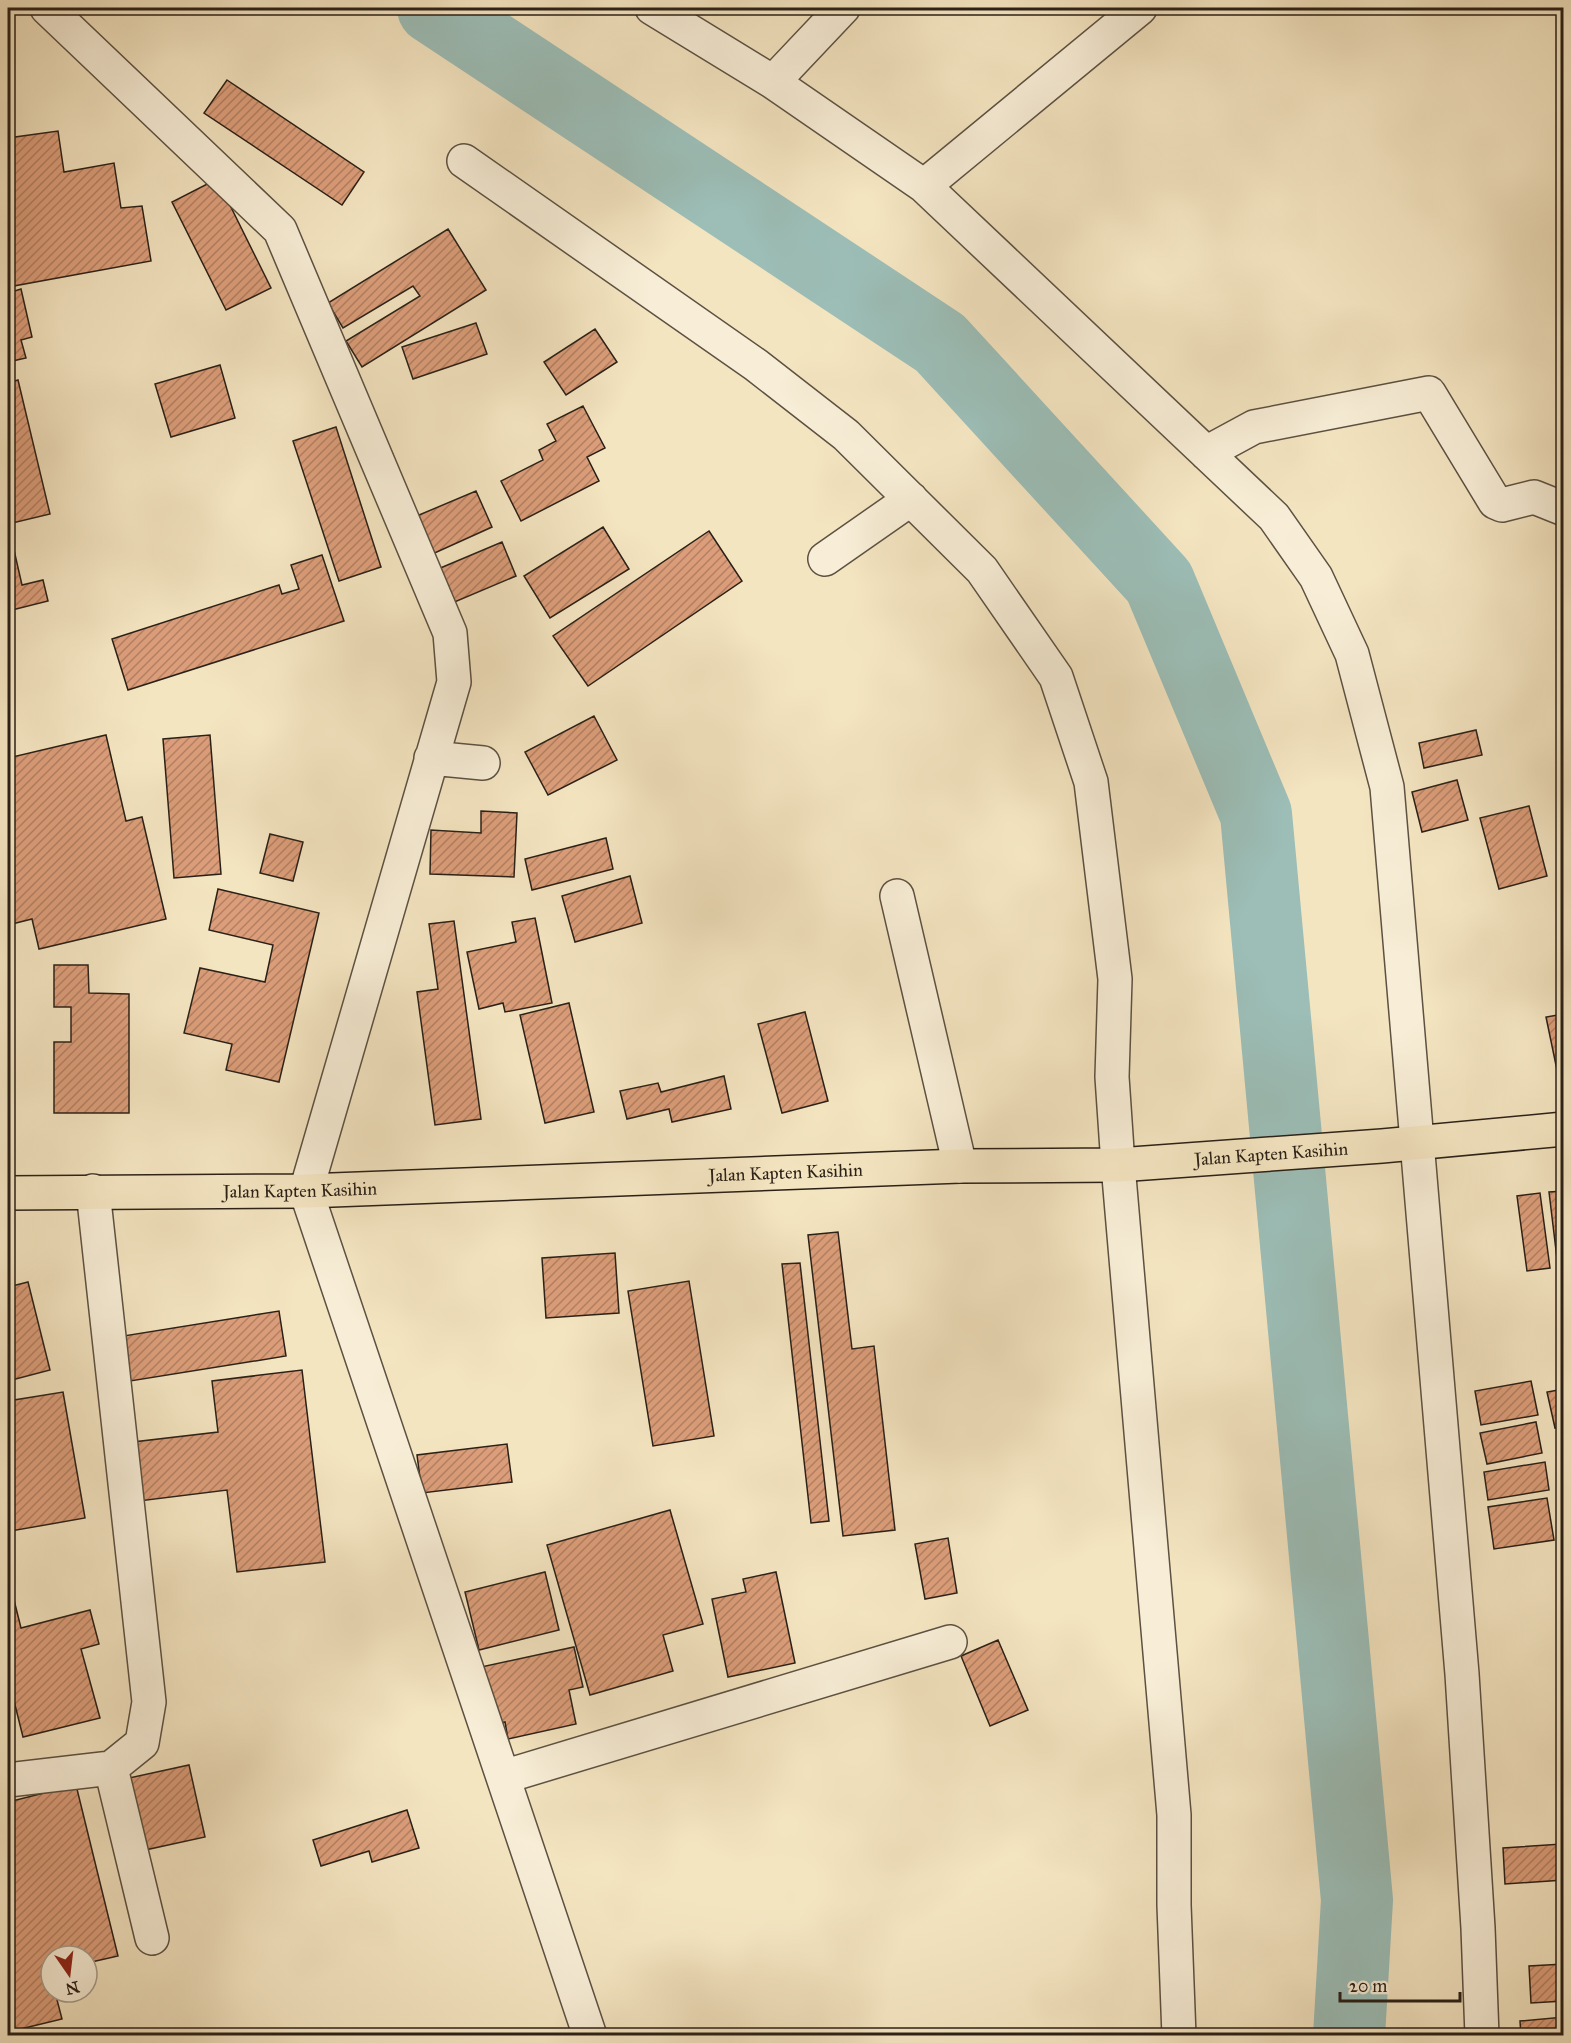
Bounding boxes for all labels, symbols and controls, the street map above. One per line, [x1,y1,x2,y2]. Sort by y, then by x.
street label: Jalan Kapten Kasihin [1191,1137,1349,1172]
street label: Jalan Kapten Kasihin [706,1159,863,1188]
street label: Jalan Kapten Kasihin [221,1177,378,1204]
north arrow [39,1944,99,2004]
scale bar [1340,1965,1460,2003]
text: 20 m [1349,1975,1387,1997]
text: N [63,1977,81,1999]

